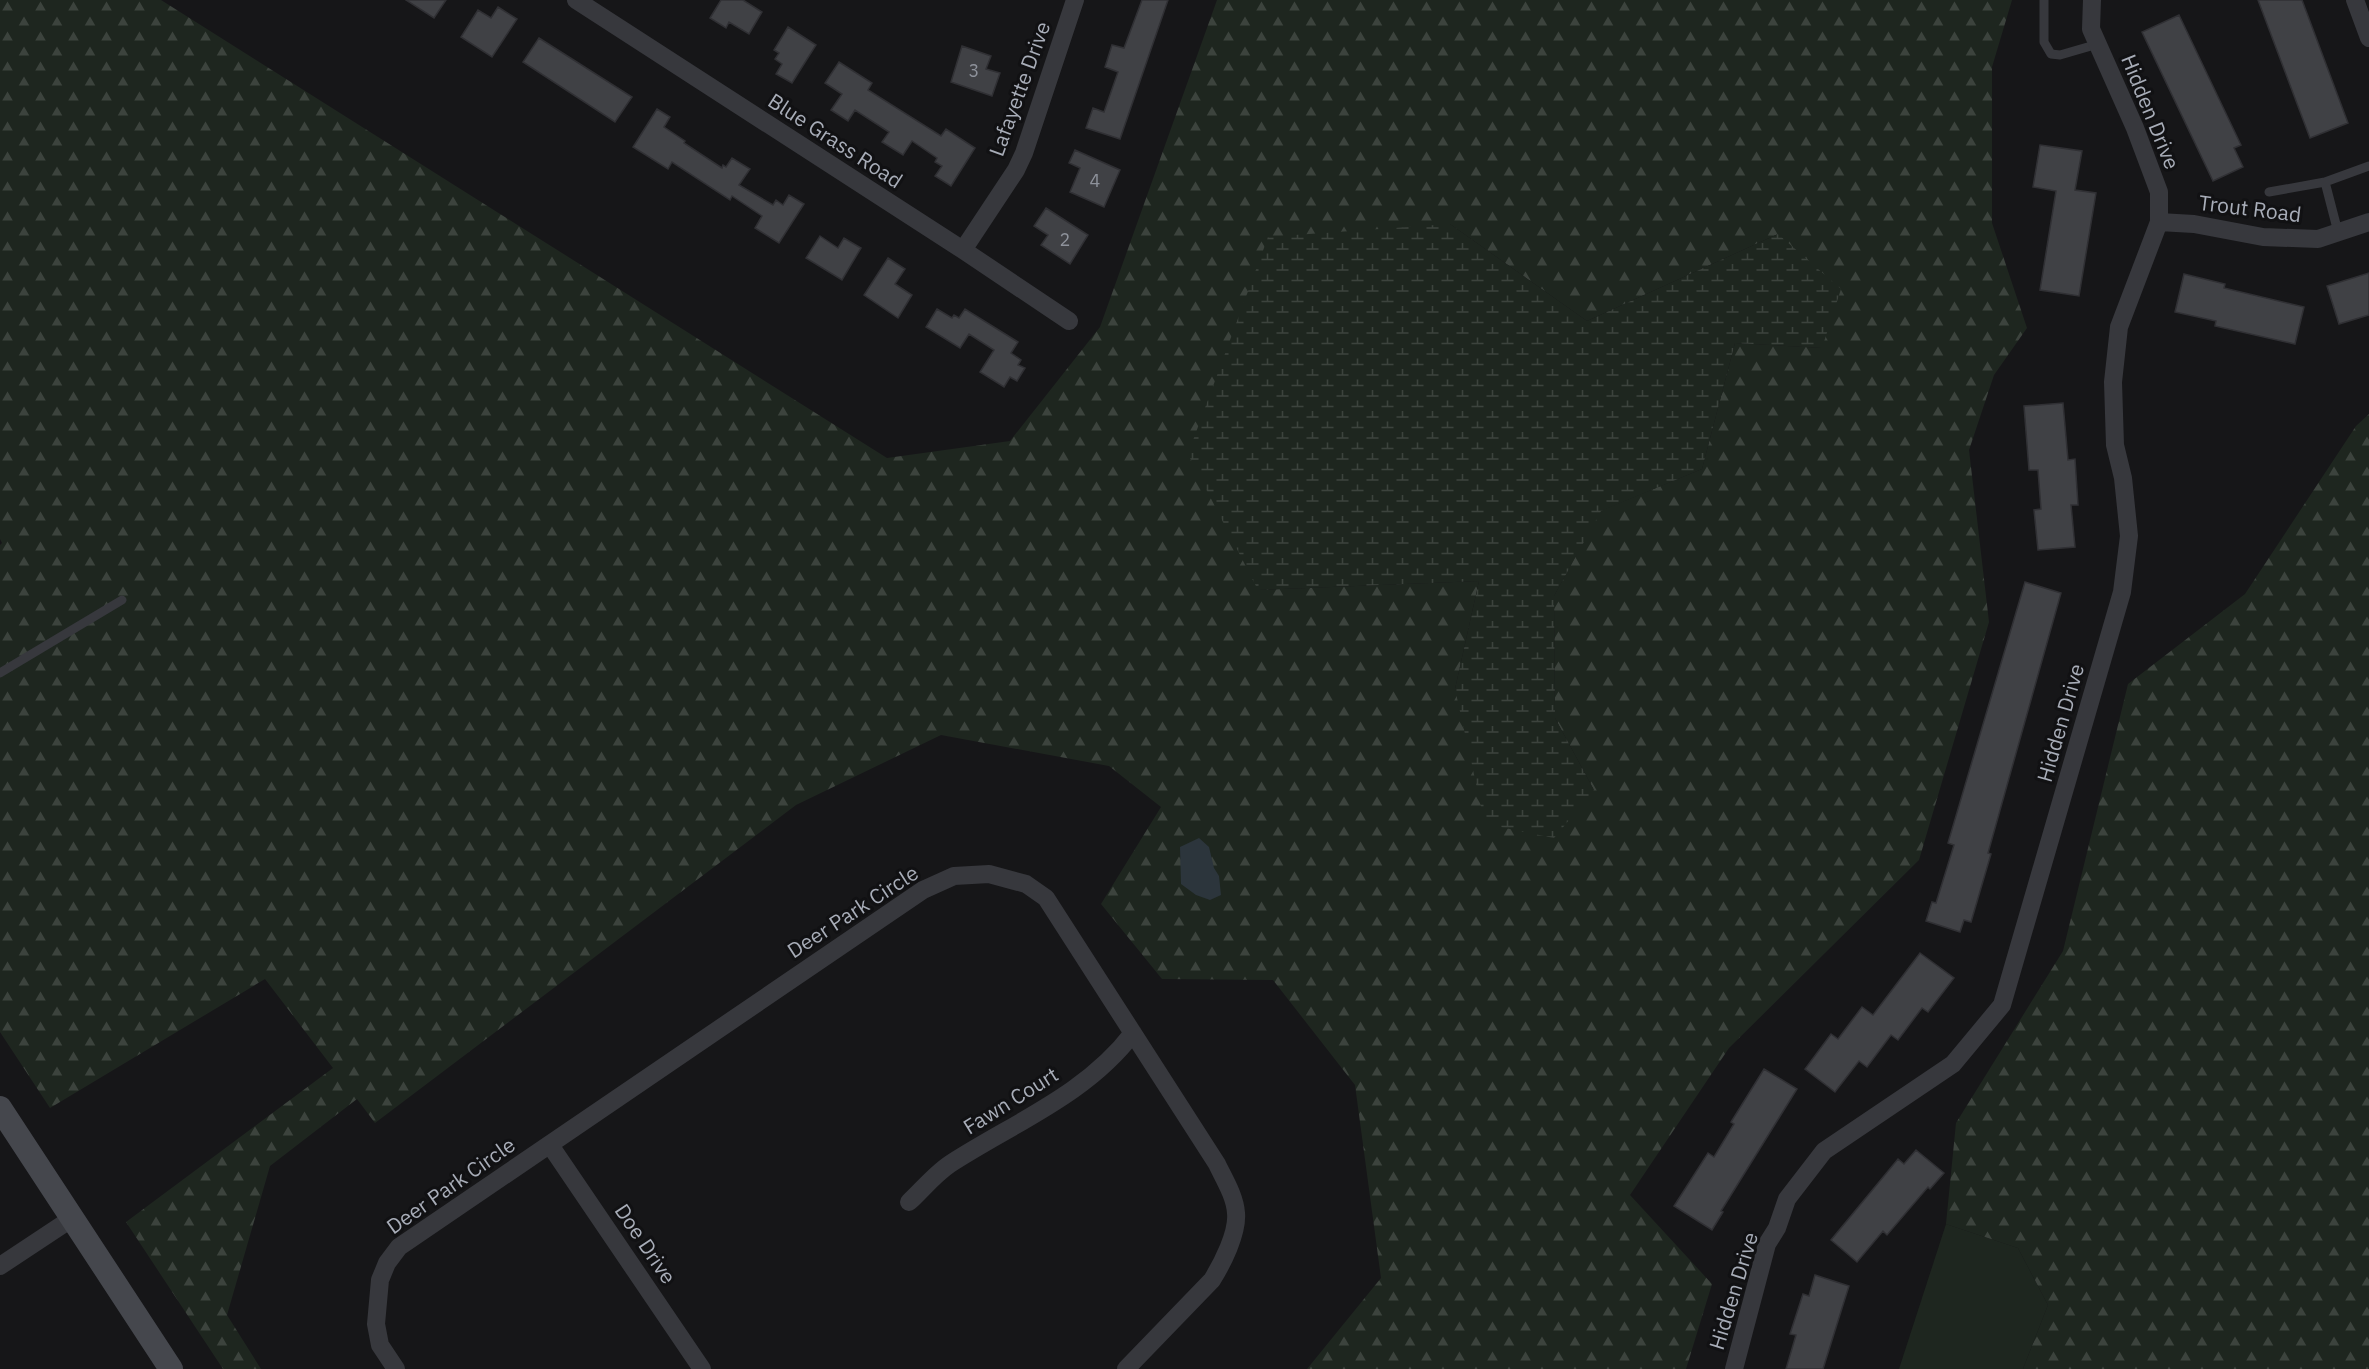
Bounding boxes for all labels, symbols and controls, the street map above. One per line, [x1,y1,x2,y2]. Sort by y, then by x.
street label: Lafayette Drive [982,18,1056,160]
street label: Hidden Drive [2115,50,2187,173]
house number: 3 [969,59,979,82]
street label: Blue Grass Road [763,86,908,194]
house number: 4 [1090,169,1101,192]
street label: Trout Road [2197,188,2303,228]
house number: 2 [1060,228,1070,251]
street label: Hidden Drive [2030,660,2090,785]
street label: Deer Park Circle [782,858,923,964]
street label: Fawn Court [958,1060,1063,1140]
street label: Deer Park Circle [381,1130,520,1240]
street label: Doe Drive [609,1198,683,1289]
street label: Hidden Drive [1702,1228,1764,1353]

